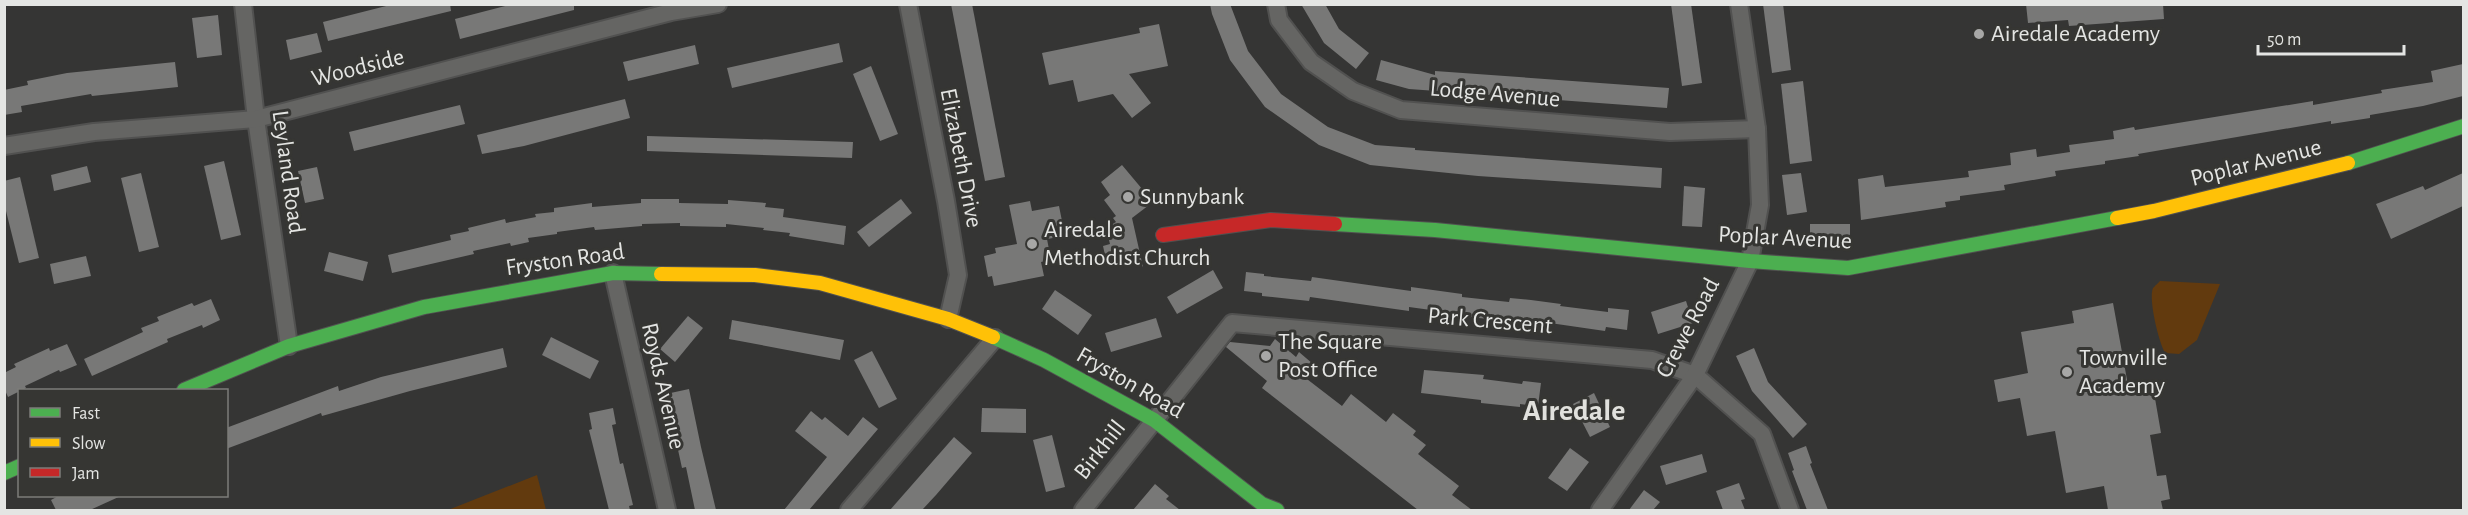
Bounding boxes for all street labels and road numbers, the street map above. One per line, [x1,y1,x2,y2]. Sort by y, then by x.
street label: Woodside [309,45,407,91]
street label: Lodge Avenue [1429,76,1561,112]
street label: Elizabeth Drive [936,86,986,230]
street label: Leyland Road [267,109,309,235]
street label: Poplar Avenue [2188,135,2324,191]
street label: Poplar Avenue [1718,223,1852,253]
street label: Fryston Road [504,240,626,280]
street label: Crewe Road [1652,274,1724,382]
street label: Park Crescent [1426,304,1554,338]
street label: Royds Avenue [637,320,689,452]
street label: Fryston Road [1072,343,1188,423]
street label: Birkhill [1070,416,1130,484]

